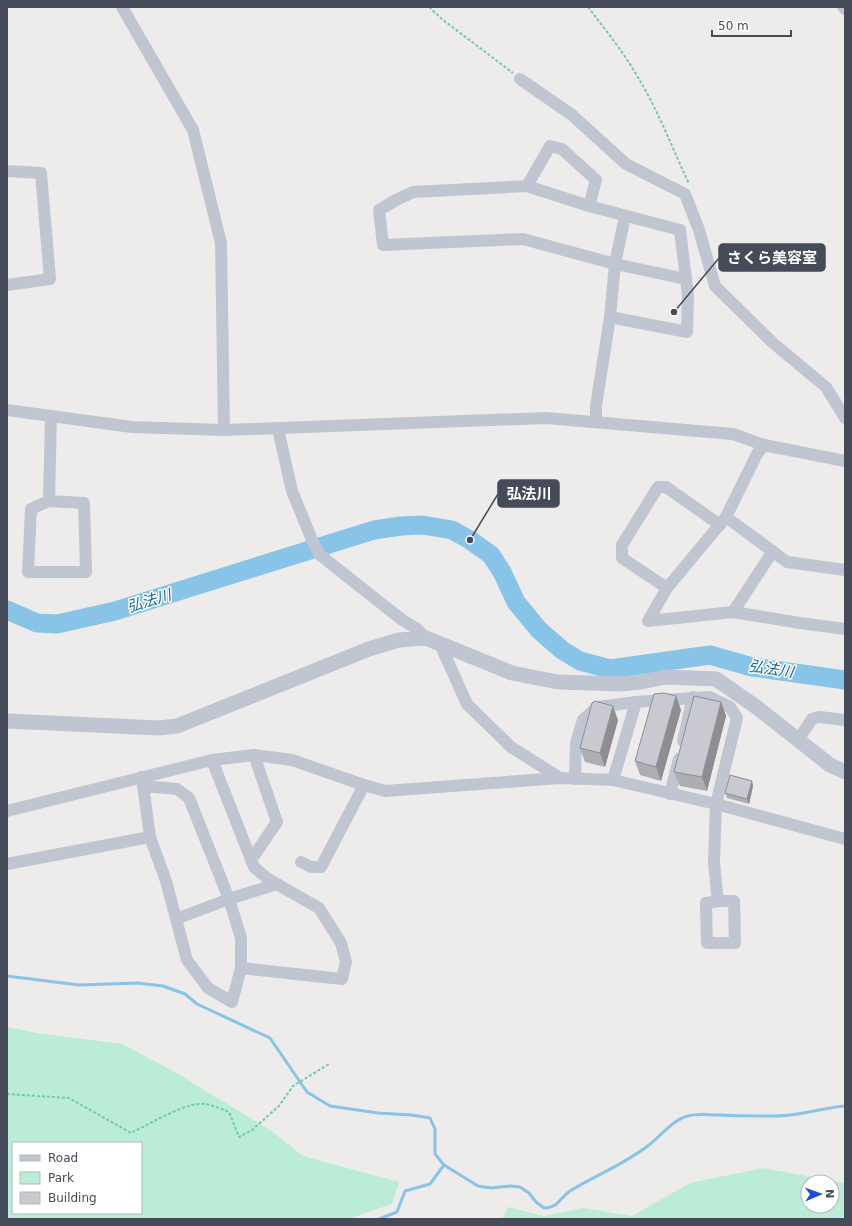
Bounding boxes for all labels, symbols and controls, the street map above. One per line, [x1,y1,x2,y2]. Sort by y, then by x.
scale bar [712,12,791,38]
text: 50 m [718,19,749,33]
callout: さくら美容室 [719,244,825,271]
text: さくら美容室 [727,249,817,267]
callout: 弘法川 [498,480,559,507]
text: 弘法川 [506,485,552,503]
water label: 弘法川 [125,585,175,616]
water label: 弘法川 [747,657,797,682]
legend [12,1142,142,1214]
text: Road [48,1151,78,1165]
text: Park [48,1171,74,1185]
north arrow [800,1174,840,1214]
text: N [823,1189,836,1199]
text: Building [48,1191,97,1205]

